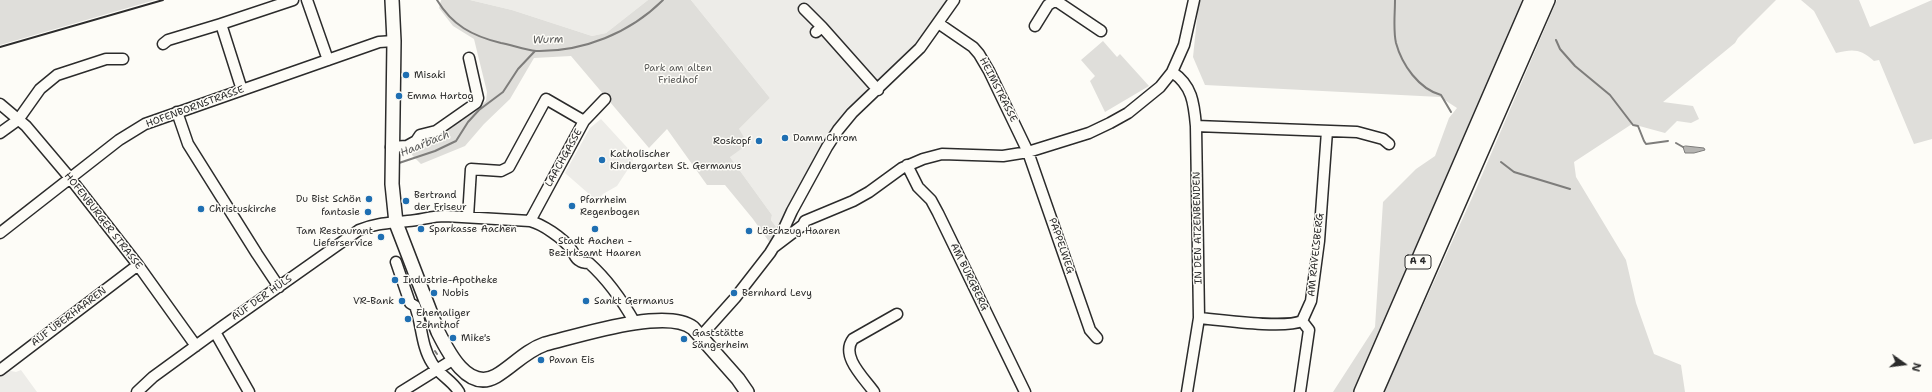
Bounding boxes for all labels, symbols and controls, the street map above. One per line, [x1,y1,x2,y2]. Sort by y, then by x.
water label: Wurm [532,33,564,47]
street label: HEIMSTRASSE [977,56,1019,124]
park label: Park am alten Friedhof [644,62,712,86]
place label: Misaki [414,69,446,81]
marker: Misaki [401,70,411,80]
street label: HOFENBORNSTRASSE [144,84,246,130]
place label: Emma Hartog [407,90,474,102]
marker: Emma Hartog [394,91,404,101]
street label: LAACHGASSE [543,127,585,189]
water label: Haarbach [398,128,452,160]
place label: Damm Chrom [793,132,857,144]
marker: Damm Chrom [780,133,790,143]
place label: Roskopf [713,135,751,147]
marker: Roskopf [754,136,764,146]
place label: Katholischer Kindergarten St. Germanus [610,148,741,172]
marker: Katholischer Kindergarten St. Germanus [597,155,607,165]
street label: HOFENBURGER STRASSE [61,170,145,272]
street label: IN DEN ATZENBENDEN [1191,172,1205,284]
place label: Bertrand der Friseur [414,189,467,212]
place label: Du Bist Schön [296,193,361,205]
marker: Du Bist Schön [364,194,374,204]
place label: Pfarrheim Regenbogen [580,194,640,218]
marker: Bertrand der Friseur [401,196,411,206]
marker: Pfarrheim Regenbogen [567,201,577,211]
place label: Christuskirche [209,203,276,215]
marker: Christuskirche [196,204,206,214]
place label: fantasie [321,206,360,218]
marker: fantasie [363,207,373,217]
street label: AM RAVELSBERG [1306,213,1326,297]
street label: PAPPELWEG [1046,217,1076,275]
place label: Sparkasse Aachen [429,223,517,235]
marker: Sparkasse Aachen [416,224,426,234]
marker: Stadt Aachen - Bezirksamt Haaren [590,224,600,234]
place label: Tam Restaurant Lieferservice [296,225,373,248]
place label: Löschzug Haaren [757,225,840,237]
marker: Löschzug Haaren [744,226,754,236]
marker: Tam Restaurant Lieferservice [376,232,386,242]
place label: Stadt Aachen - Bezirksamt Haaren [549,235,641,258]
street label: AM BURGBERG [947,241,991,313]
road number: A 4 [1405,255,1431,269]
street label: AUF DER HÜLS [229,273,295,323]
place label: Industrie-Apotheke [403,274,498,286]
marker: Industrie-Apotheke [390,275,400,285]
street label: AUF ÜBERHAAREN [29,285,109,349]
place label: Nobis [442,287,469,299]
place label: Bernhard Levy [742,287,812,299]
marker: Nobis [429,288,439,298]
marker: Bernhard Levy [729,288,739,298]
place label: VR-Bank [353,295,394,307]
place label: Sankt Germanus [594,295,674,307]
marker: VR-Bank [397,296,407,306]
marker: Sankt Germanus [581,296,591,306]
place label: Ehemaliger Zehnthof [416,307,470,330]
marker: Ehemaliger Zehnthof [403,314,413,324]
place label: Gaststätte Sängerheim [692,327,749,350]
place label: Mike's [461,332,491,344]
marker: Mike's [448,333,458,343]
marker: Gaststätte Sängerheim [679,334,689,344]
north arrow [1884,344,1924,384]
place label: Pavan Eis [549,354,595,366]
marker: Pavan Eis [536,355,546,365]
text: N [1908,361,1924,373]

